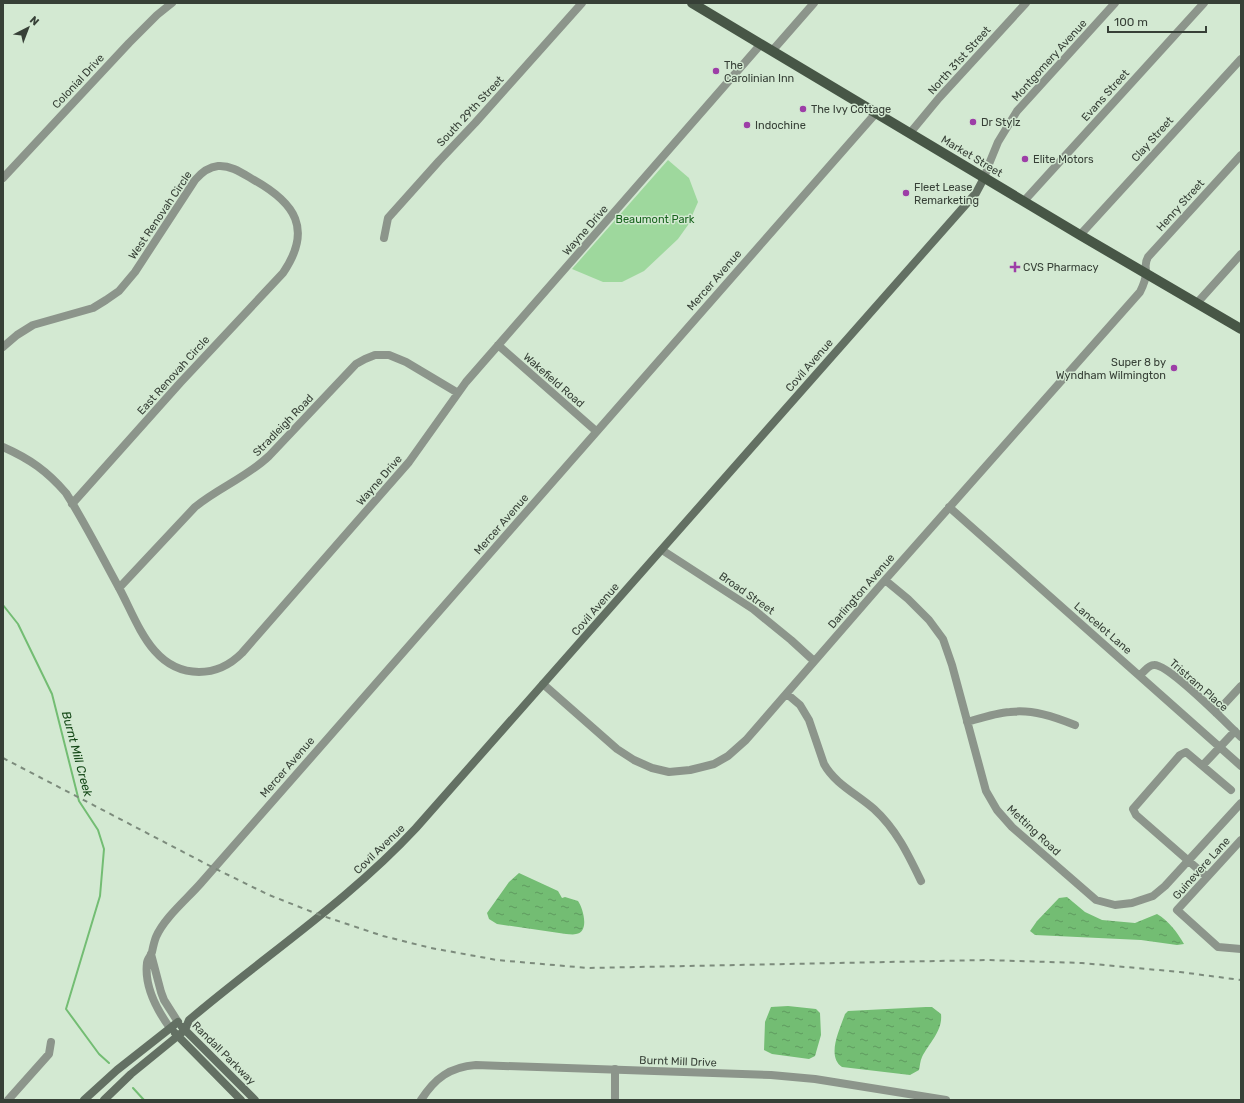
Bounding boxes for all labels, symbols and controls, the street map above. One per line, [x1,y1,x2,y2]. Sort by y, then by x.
north arrow [8,8,48,48]
scale bar [1108,8,1206,34]
text: N [27,13,42,28]
text: 100 m [1114,15,1148,29]
street label: Montgomery Avenue [1009,17,1090,104]
street label: North 31st Street [925,23,994,97]
street label: Colonial Drive [50,51,107,111]
place label: The Carolinian Inn [724,59,794,85]
marker: The Carolinian Inn [711,66,721,76]
street label: Evans Street [1079,66,1132,124]
street label: South 29th Street [434,73,507,149]
place label: The Ivy Cottage [811,103,891,116]
marker: The Ivy Cottage [798,104,808,114]
street label: Clay Street [1129,114,1176,165]
place label: Dr Stylz [981,116,1021,129]
marker: Dr Stylz [968,117,978,127]
place label: Indochine [755,119,806,132]
marker: Indochine [742,120,752,130]
street label: Market Street [939,133,1005,180]
place label: Elite Motors [1033,153,1094,166]
marker: Elite Motors [1020,154,1030,164]
street label: West Renovah Circle [126,169,195,262]
street label: Henry Street [1154,176,1207,234]
place label: Fleet Lease Remarketing [914,181,979,207]
marker: Fleet Lease Remarketing [901,188,911,198]
street label: Wayne Drive [560,202,611,258]
park label: Beaumont Park [616,213,695,226]
street label: Mercer Avenue [685,247,744,313]
place label: CVS Pharmacy [1023,261,1098,274]
marker: CVS Pharmacy [1010,262,1020,272]
street label: East Renovah Circle [135,333,212,417]
street label: Covil Avenue [783,336,836,394]
street label: Wakefield Road [521,350,587,410]
place label: Super 8 by Wyndham Wilmington [1056,356,1166,382]
marker: Super 8 by Wyndham Wilmington [1169,363,1179,373]
street label: Stradleigh Road [250,392,316,459]
street label: Wayne Drive [354,452,405,508]
street label: Mercer Avenue [472,491,531,557]
street label: Darlington Avenue [825,551,897,631]
street label: Broad Street [716,569,778,618]
street label: Covil Avenue [569,580,622,638]
street label: Lancelot Lane [1071,600,1134,657]
street label: Tristram Place [1167,657,1230,714]
water label: Burnt Mill Creek [59,710,95,799]
street label: Mercer Avenue [258,734,317,800]
street label: Metting Road [1004,802,1063,858]
street label: Covil Avenue [351,822,408,877]
street label: Guinevere Lane [1170,834,1233,902]
street label: Randall Parkway [189,1019,258,1088]
street label: Burnt Mill Drive [639,1054,717,1069]

